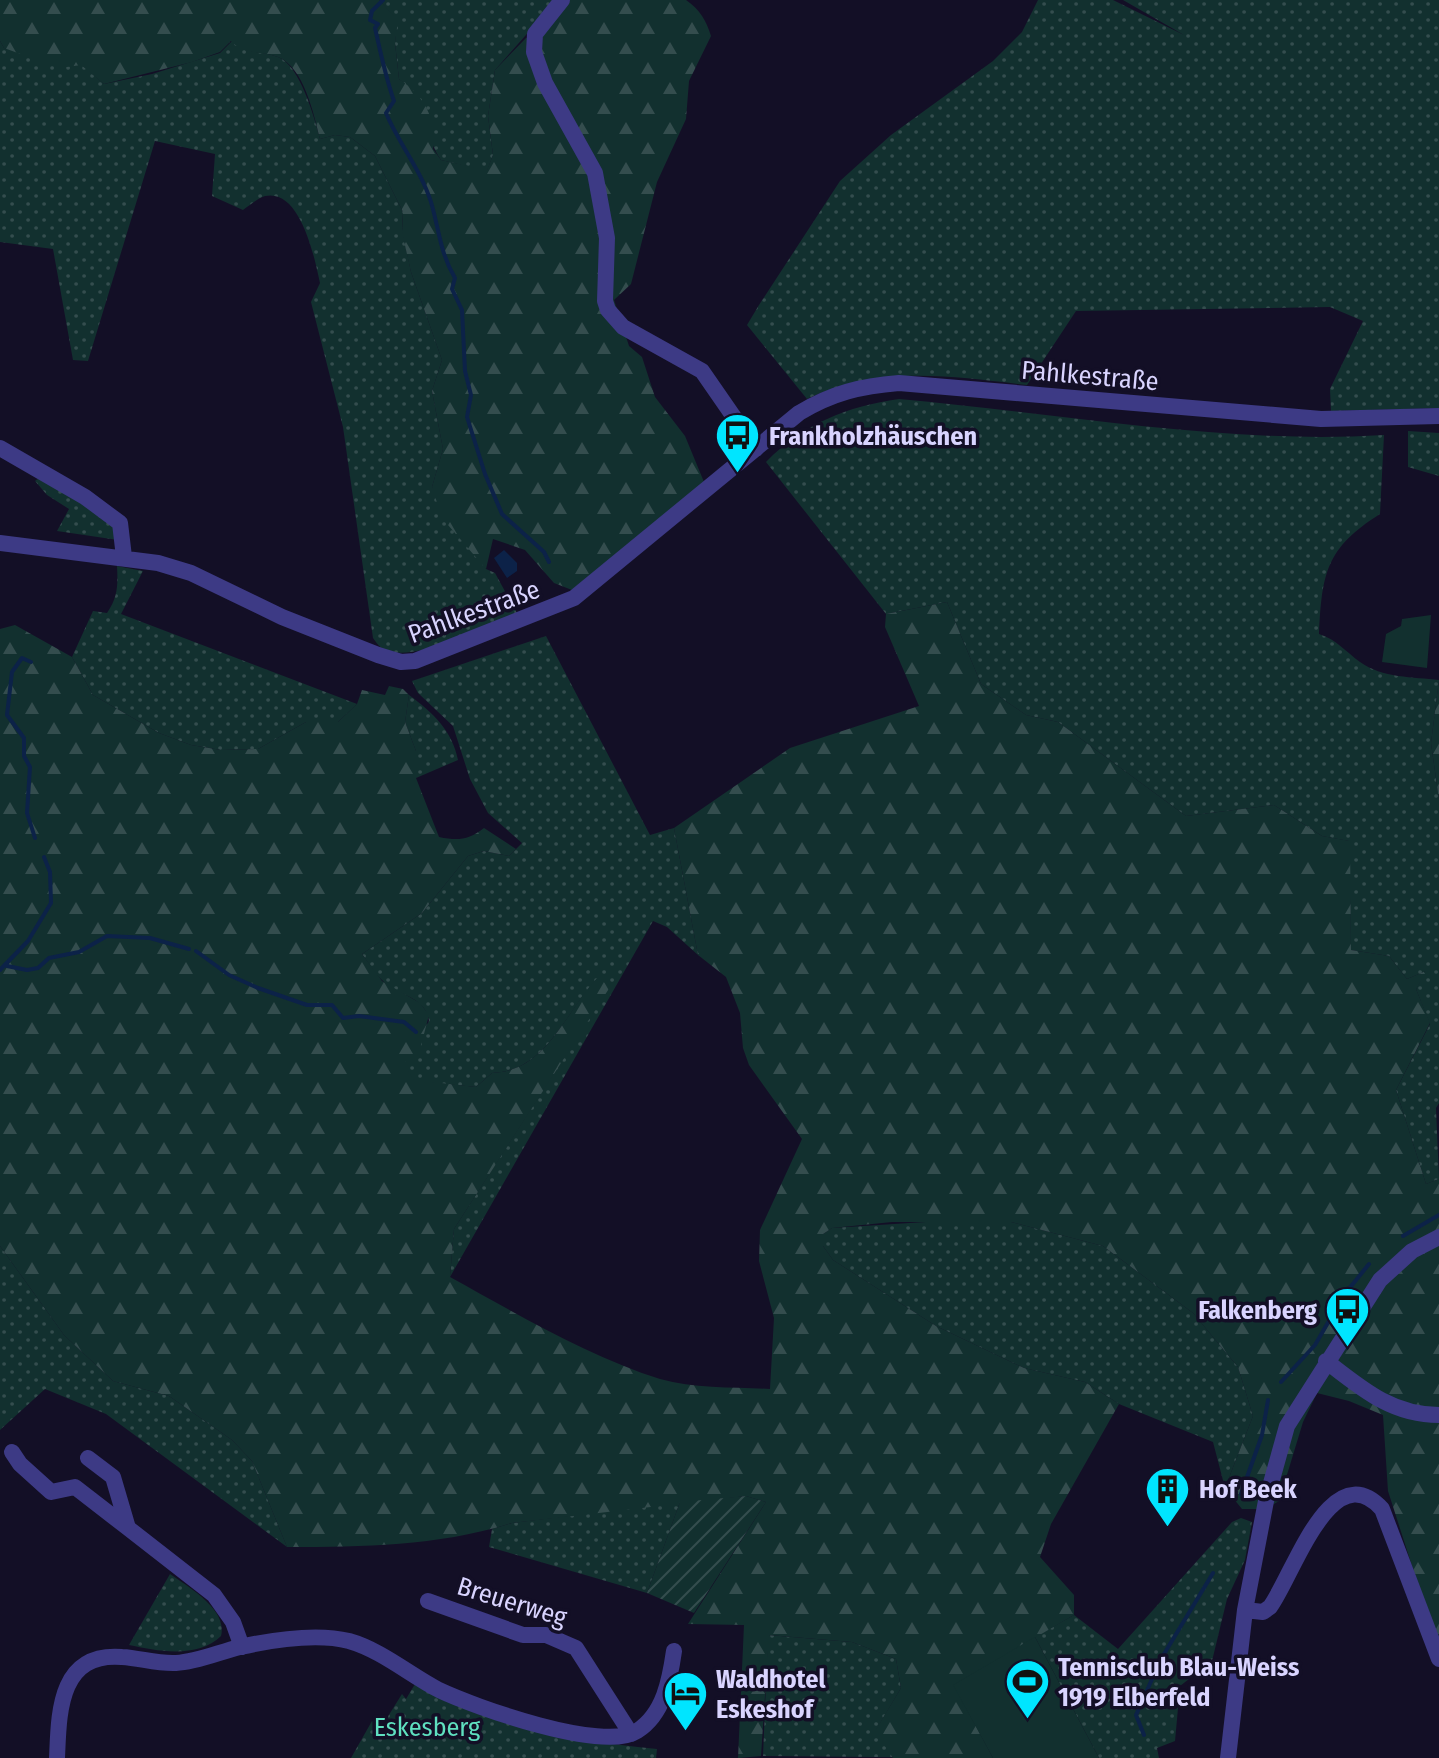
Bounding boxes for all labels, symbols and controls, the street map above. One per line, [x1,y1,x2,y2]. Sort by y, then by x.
street label: Pahlkestraße [1020,355,1160,397]
bus stop icon: Frankholzhäuschen [714,412,762,475]
place label: Frankholzhäuschen [769,421,977,452]
street label: Pahlkestraße [404,574,544,650]
bus stop icon: Falkenberg [1324,1286,1372,1349]
place label: Falkenberg [1198,1295,1317,1326]
building icon: Hof Beek [1144,1465,1192,1528]
place label: Hof Beek [1199,1474,1297,1505]
street label: Breuerweg [453,1571,571,1634]
place label: Tennisclub Blau-Weiss 1919 Elberfeld [1058,1652,1299,1713]
sports icon: Tennisclub Blau-Weiss 1919 Elberfeld [1003,1658,1051,1721]
place label: Waldhotel Eskeshof [716,1664,826,1725]
hotel icon: Waldhotel Eskeshof [661,1670,709,1733]
park label: Eskesberg [374,1712,481,1743]

